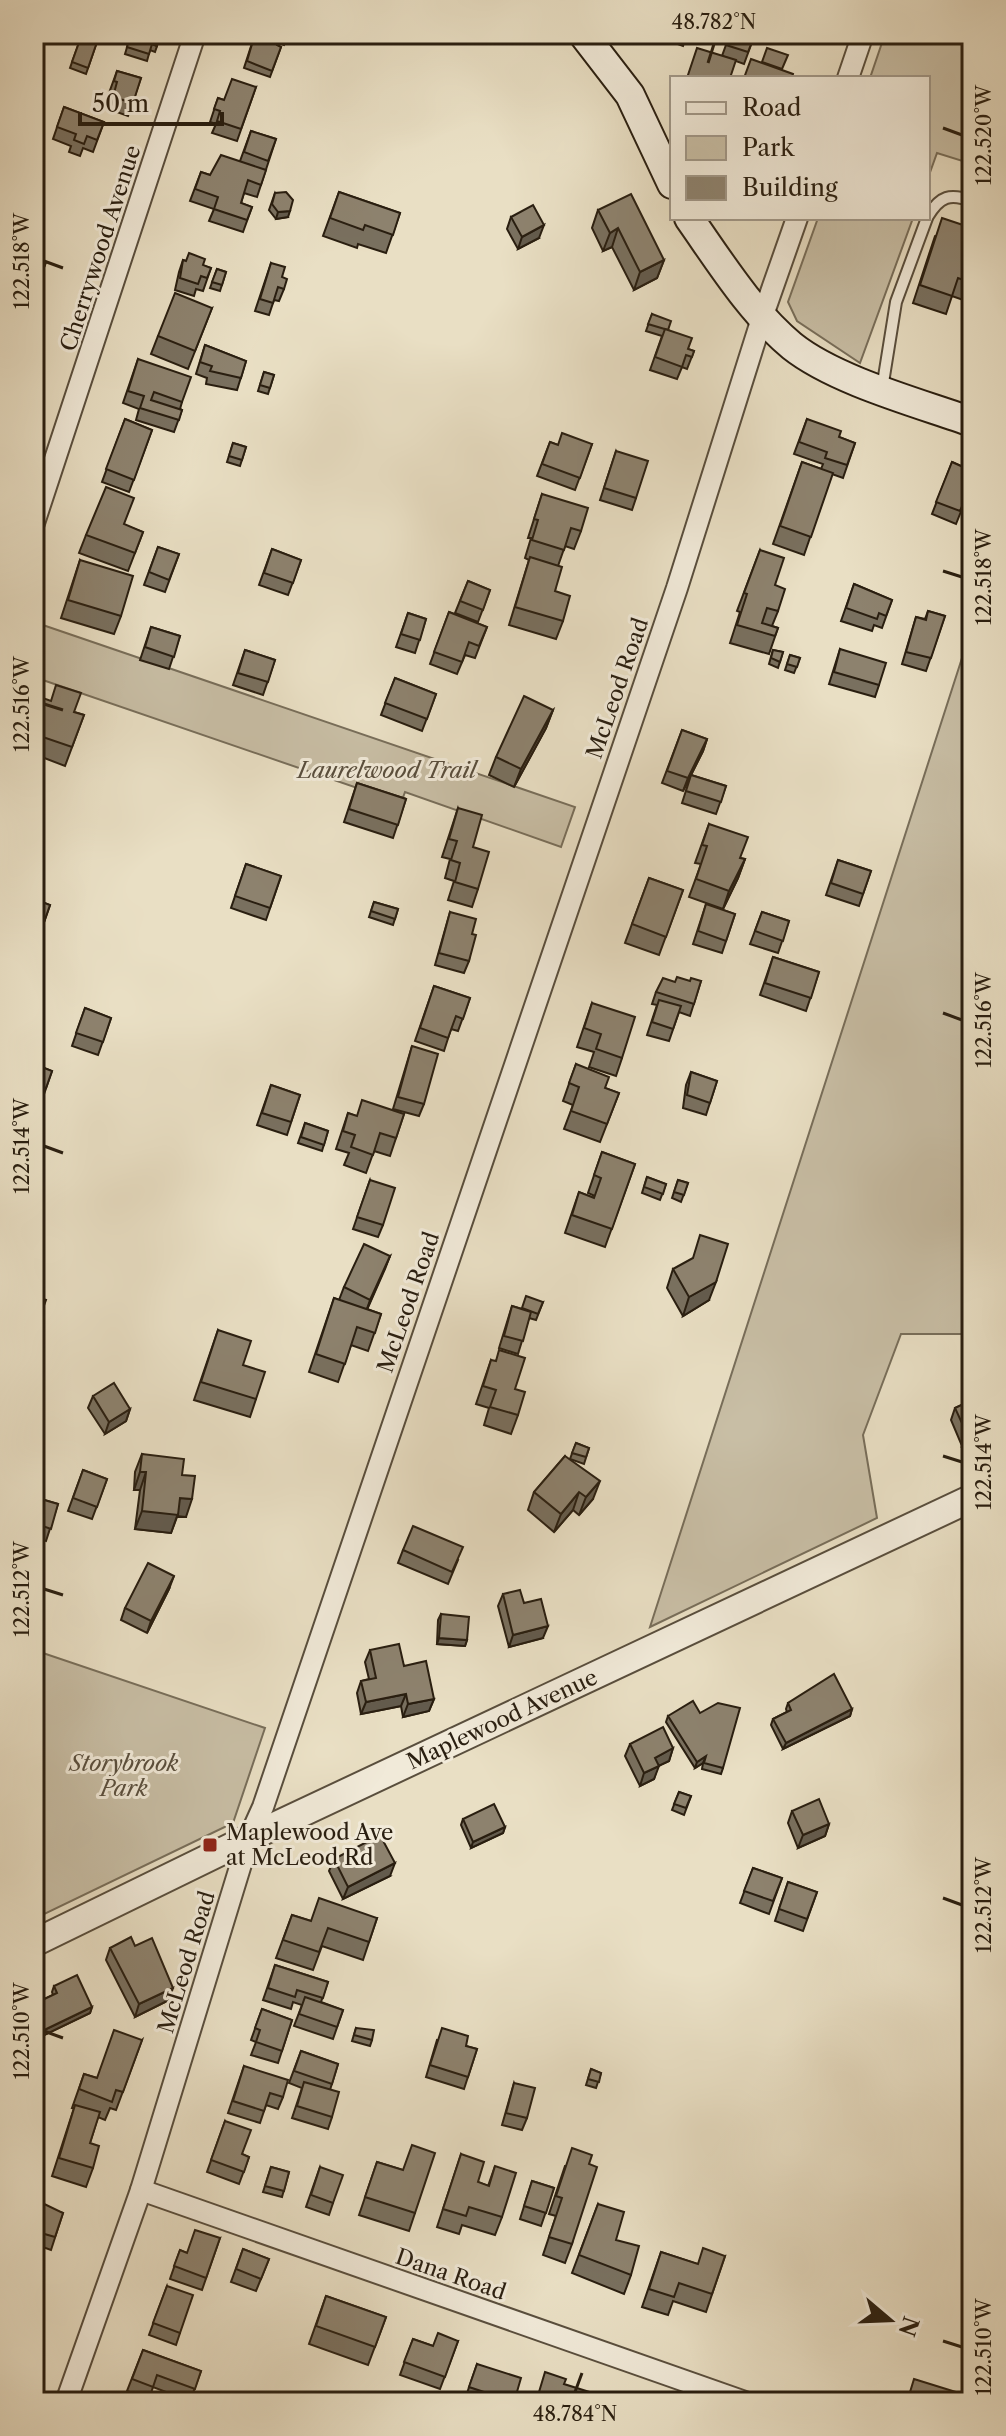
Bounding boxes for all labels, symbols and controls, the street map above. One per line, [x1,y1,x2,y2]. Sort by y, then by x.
text: 48.782°N [672,10,756,34]
scale bar [80,76,222,126]
legend [670,76,930,220]
text: 122.520°W [972,84,996,185]
text: 50 m [92,89,149,118]
text: Road [742,93,802,122]
text: Park [742,133,795,162]
street label: Cherrywood Avenue [54,142,147,355]
text: Building [742,173,838,202]
text: 122.518°W [10,212,34,309]
text: 122.518°W [972,528,996,625]
street label: McLeod Road [581,614,654,762]
text: 122.516°W [10,655,34,752]
park label: Laurelwood Trail [295,757,480,784]
text: 122.516°W [972,971,996,1068]
text: 122.514°W [10,1097,34,1194]
street label: McLeod Road [372,1228,445,1376]
text: 122.514°W [972,1413,996,1510]
text: 122.512°W [10,1540,34,1637]
street label: Maplewood Avenue [403,1663,602,1775]
park label: Storybrook Park [67,1750,179,1802]
place label: Maplewood Ave at McLeod Rd [226,1819,393,1871]
marker: Maplewood Ave at McLeod Rd [201,1836,219,1854]
text: 122.512°W [972,1856,996,1953]
street label: McLeod Road [152,1888,221,2036]
text: 122.510°W [10,1981,34,2080]
street label: Dana Road [392,2243,510,2306]
north arrow [850,2280,930,2360]
text: 122.510°W [972,2297,996,2396]
text: N [893,2313,924,2340]
text: 48.784°N [533,2402,617,2426]

